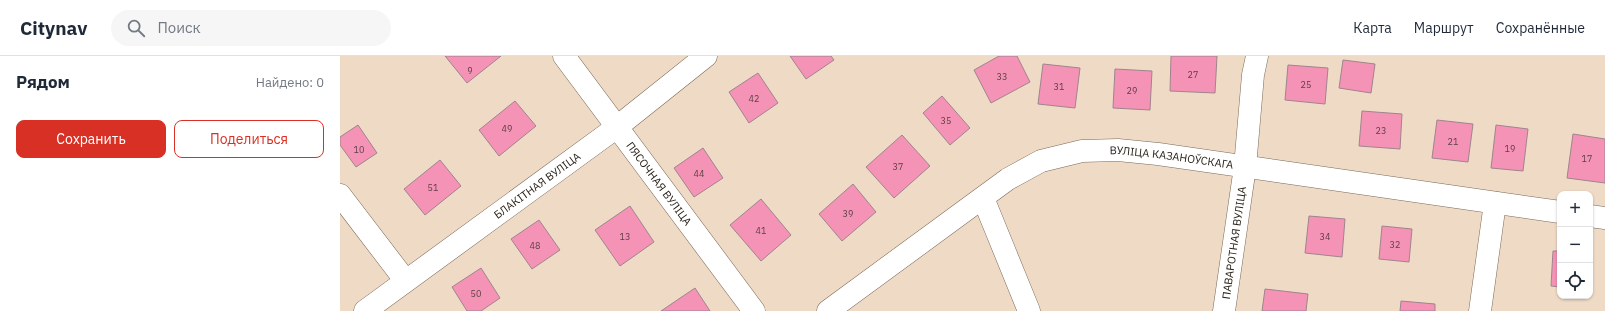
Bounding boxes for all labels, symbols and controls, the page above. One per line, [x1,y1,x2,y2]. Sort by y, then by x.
search box [111,10,391,46]
text: Citynav [20,16,87,40]
icon: search [125,17,147,39]
text: Поиск [157,18,201,37]
text: Карта [1353,19,1392,37]
text: Маршрут [1414,19,1474,37]
text: Сохранённые [1496,19,1585,37]
house number: 9 [467,65,473,76]
house number: 27 [1188,69,1198,80]
text: Рядом [16,71,70,93]
house number: 33 [997,71,1007,82]
text: Найдено: 0 [256,74,324,91]
house number: 25 [1301,79,1311,90]
house number: 31 [1054,81,1064,92]
house number: 29 [1127,85,1137,96]
house number: 42 [749,93,759,104]
house number: 35 [941,115,951,126]
button: Сохранить [16,120,166,158]
button: Поделиться [174,120,324,158]
house number: 49 [502,123,512,134]
house number: 23 [1376,125,1386,136]
house number: 21 [1448,136,1458,147]
street label: ПЯСОЧНАЯ ВУЛІЦА [623,139,695,228]
street label: ВУЛІЦА КАЗАНОЎСКАГА [1109,143,1234,172]
house number: 19 [1505,143,1515,154]
house number: 10 [354,144,364,155]
street label: БЛАКІТНАЯ ВУЛІЦА [491,149,583,222]
house number: 17 [1582,153,1592,164]
house number: 37 [893,161,903,172]
house number: 44 [694,168,704,179]
house number: 51 [428,182,438,193]
street label: ПАВАРОТНАЯ ВУЛІЦА [1219,185,1249,300]
map controls [1557,191,1593,299]
button: + [1557,191,1593,227]
house number: 39 [843,208,853,219]
house number: 41 [756,225,766,236]
button: − [1557,227,1593,263]
house number: 13 [620,231,630,242]
house number: 34 [1320,231,1330,242]
house number: 32 [1390,239,1400,250]
house number: 48 [530,240,540,251]
button: locate [1557,263,1593,299]
house number: 50 [471,288,481,299]

